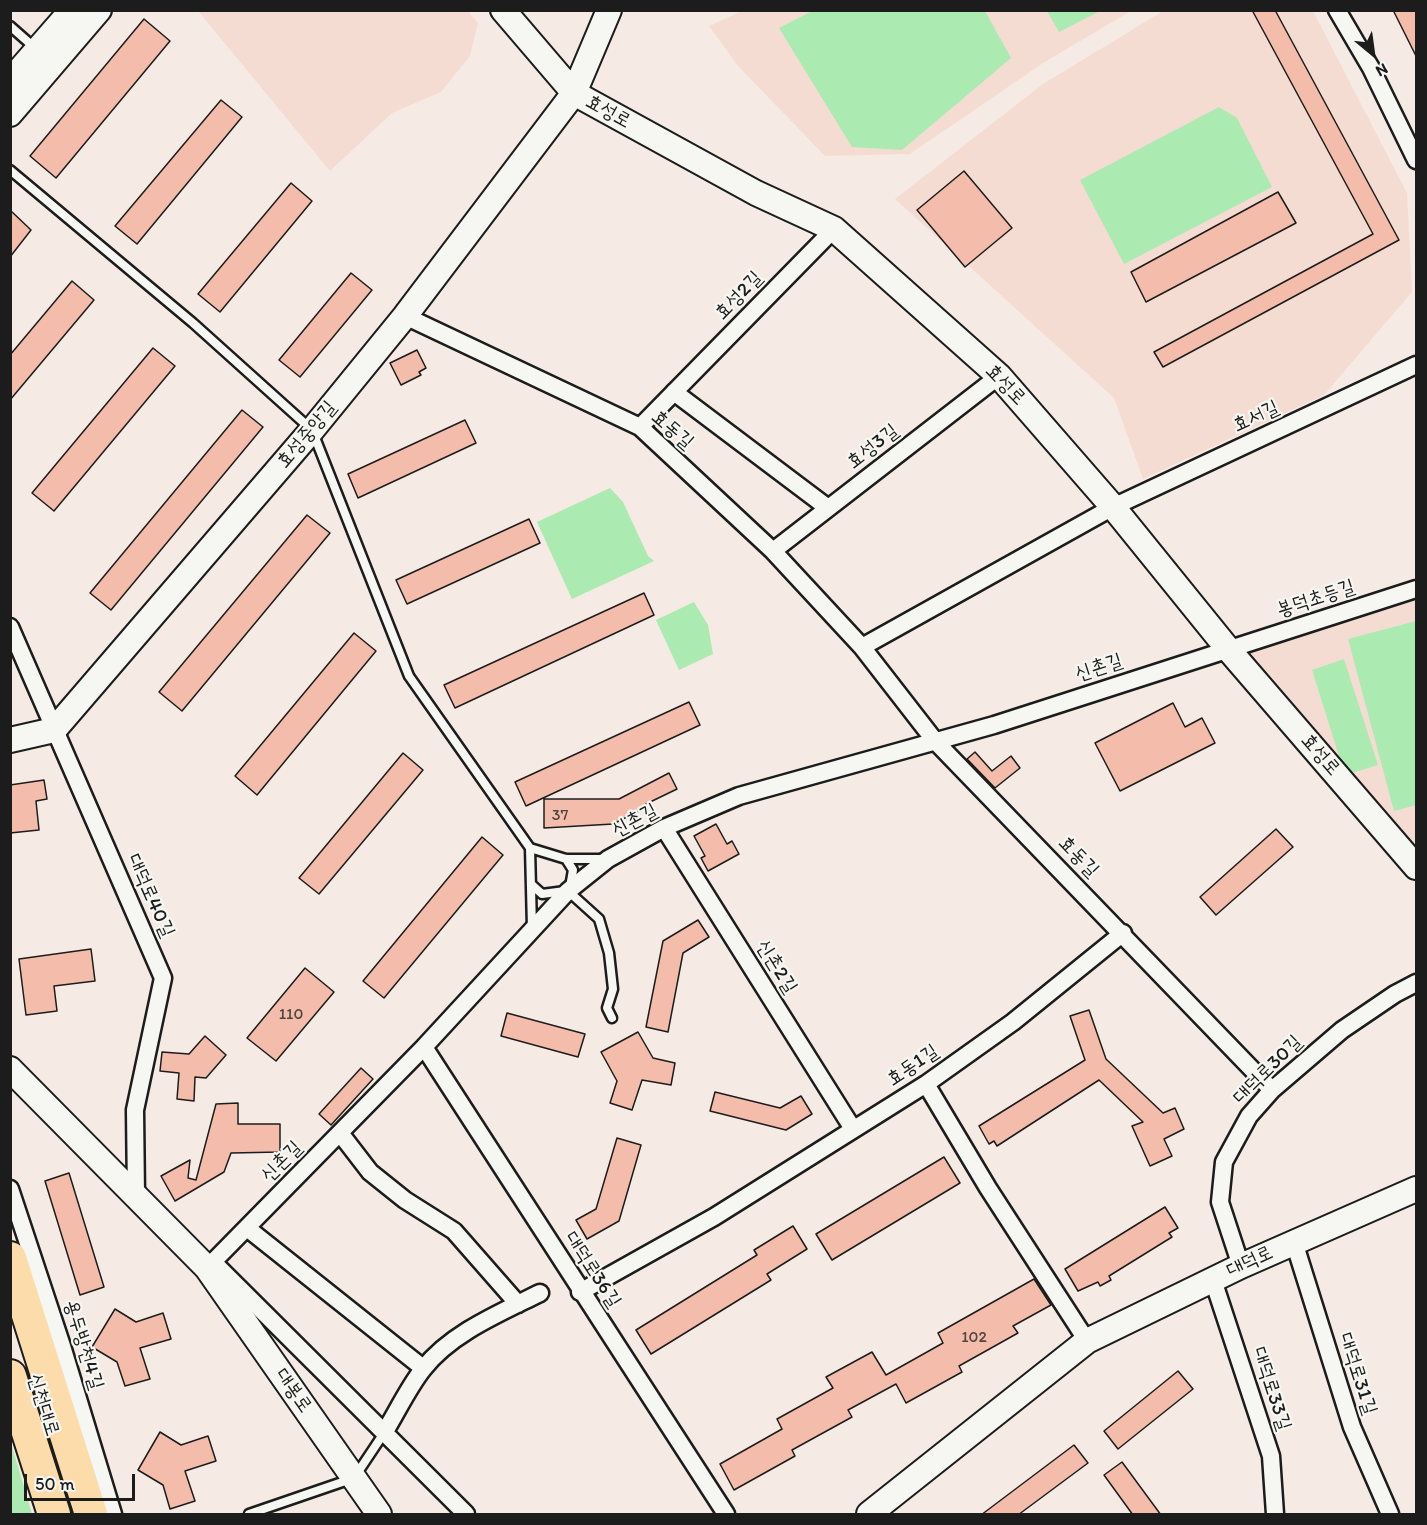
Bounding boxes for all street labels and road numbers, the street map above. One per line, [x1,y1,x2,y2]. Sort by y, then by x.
street label: 효성로 [581,90,635,134]
street label: 효성2길 [710,267,768,325]
street label: 효성로 [980,359,1030,411]
street label: 효성중앙길 [272,396,342,474]
street label: 효서길 [1229,396,1283,438]
street label: 효동길 [646,405,698,455]
street label: 효성3길 [842,419,904,475]
street label: 봉덕초등길 [1274,575,1358,623]
street label: 신촌길 [1072,649,1126,687]
street label: 효성로 [1295,729,1345,781]
street label: 신촌길 [608,799,662,843]
street label: 효동길 [1053,831,1103,883]
street label: 대덕로40길 [121,851,179,941]
street label: 신촌2길 [750,936,802,998]
street label: 대덕로30길 [1229,1031,1307,1109]
street label: 효동1길 [882,1040,944,1092]
street label: 신촌길 [256,1136,308,1188]
street label: 대덕로36길 [559,1227,625,1313]
street label: 대덕로 [1223,1241,1277,1283]
street label: 용두방천4길 [58,1297,108,1393]
street label: 대덕로31길 [1333,1330,1381,1418]
street label: 대덕로33길 [1246,1344,1296,1434]
street label: 대봉로 [269,1364,317,1418]
street label: 신천대로 [22,1371,64,1439]

